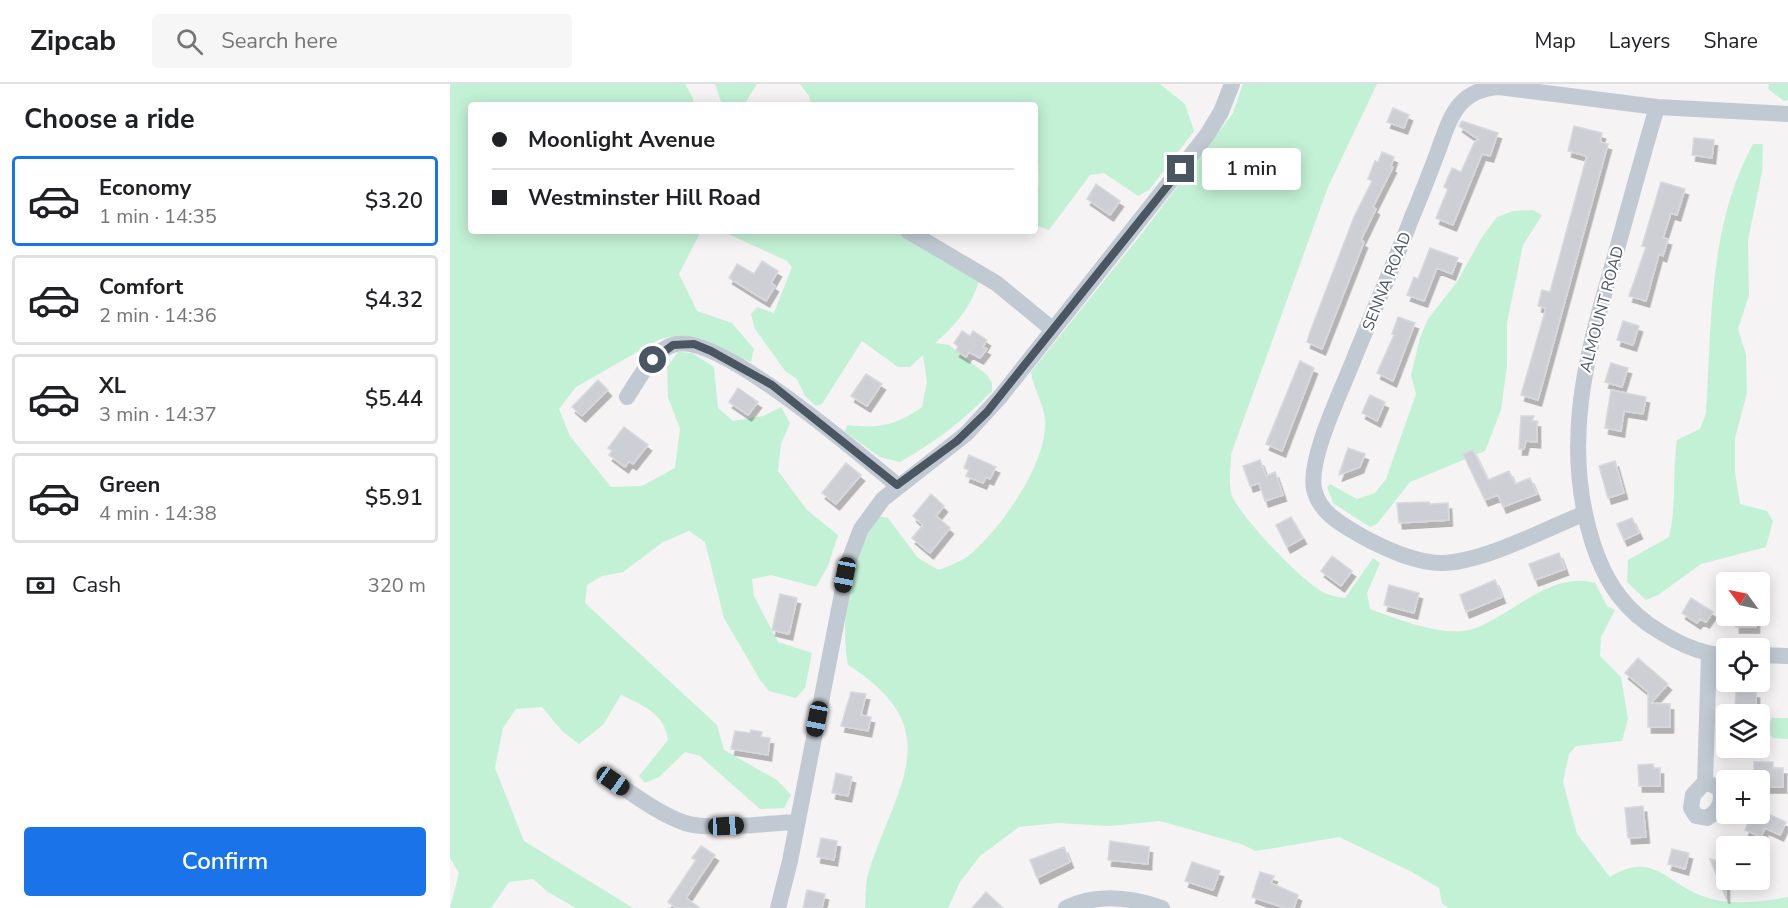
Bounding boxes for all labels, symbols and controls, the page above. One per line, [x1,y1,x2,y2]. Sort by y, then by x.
search box [152,14,572,68]
text: Zipcab [30,22,116,60]
icon: search [173,25,206,58]
text: Search here [221,26,338,56]
text: Map [1534,27,1576,55]
text: Layers [1609,27,1670,55]
text: Share [1703,27,1758,55]
text: Choose a ride [24,101,195,138]
text: Moonlight Avenue [528,125,715,155]
callout: 1 min [1202,148,1301,190]
route end [1167,155,1194,182]
text: 1 min [1226,155,1277,182]
text: Economy [99,173,191,203]
icon: car [27,174,81,228]
text: Westminster Hill Road [528,183,761,213]
text: $3.20 [365,186,423,216]
text: 1 min · 14:35 [99,203,217,230]
street label: SENNA ROAD [1357,229,1417,334]
street label: ALMOUNT ROAD [1575,244,1629,375]
text: Comfort [99,272,183,302]
icon: car [27,273,81,327]
text: $4.32 [365,285,423,315]
text: 2 min · 14:36 [99,302,217,329]
route start [639,346,666,373]
text: XL [99,371,126,401]
icon: car [27,372,81,426]
text: $5.44 [365,384,423,414]
text: 3 min · 14:37 [99,401,217,428]
text: Green [99,470,160,500]
icon: car [27,471,81,525]
text: $5.91 [365,483,423,513]
text: 4 min · 14:38 [99,500,217,527]
car [833,556,857,594]
icon: cash [24,569,57,602]
text: Cash [72,570,121,600]
text: 320 m [368,572,426,599]
north arrow [1716,572,1770,626]
map controls [1716,572,1770,890]
button: locate [1716,638,1770,692]
car [805,700,829,738]
button: layers [1716,704,1770,758]
car [593,763,633,799]
button: + [1716,770,1770,824]
car [708,816,744,836]
button: Confirm [24,827,426,896]
button: − [1716,836,1770,890]

